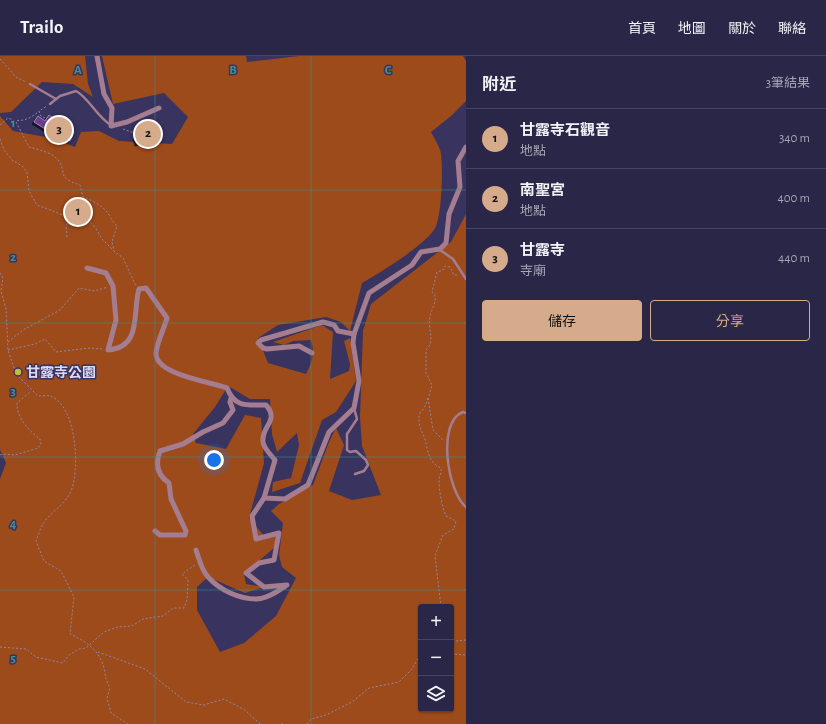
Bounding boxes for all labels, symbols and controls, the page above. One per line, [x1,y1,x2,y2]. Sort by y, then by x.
text: Trailo [20,18,63,37]
text: 首頁 [628,22,656,36]
text: 地圖 [678,22,706,36]
text: 關於 [728,22,756,36]
text: 聯絡 [778,22,806,36]
text: A [74,64,82,77]
text: B [229,64,237,77]
text: C [385,64,392,77]
text: 附近 [482,76,516,93]
text: 3筆結果 [766,77,810,90]
pin: 3 [46,115,72,145]
text: 1 [11,117,15,130]
pin: 2 [135,119,161,149]
text: 甘露寺石觀音 [520,123,610,138]
text: 1 [493,132,497,145]
text: 340 m [779,132,810,145]
text: 地點 [520,145,546,158]
text: 南聖宮 [520,183,565,198]
text: 2 [492,192,498,205]
text: 400 m [777,192,810,205]
pin: 1 [65,197,91,227]
text: 地點 [520,205,546,218]
text: 甘露寺 [520,243,565,258]
text: 2 [10,251,16,264]
text: 3 [492,252,498,265]
text: 440 m [778,252,810,265]
text: 寺廟 [520,265,546,278]
button: 儲存 [482,300,642,341]
button: 分享 [650,300,810,341]
place label: 甘露寺公園 [26,365,96,380]
marker: 甘露寺公園 [13,367,23,377]
text: 3 [10,385,16,398]
your location [204,450,224,470]
text: 4 [10,518,17,531]
map controls [418,604,454,712]
button: + [418,604,454,640]
button: − [418,640,454,676]
text: 5 [10,652,16,665]
button: layers [418,676,454,712]

